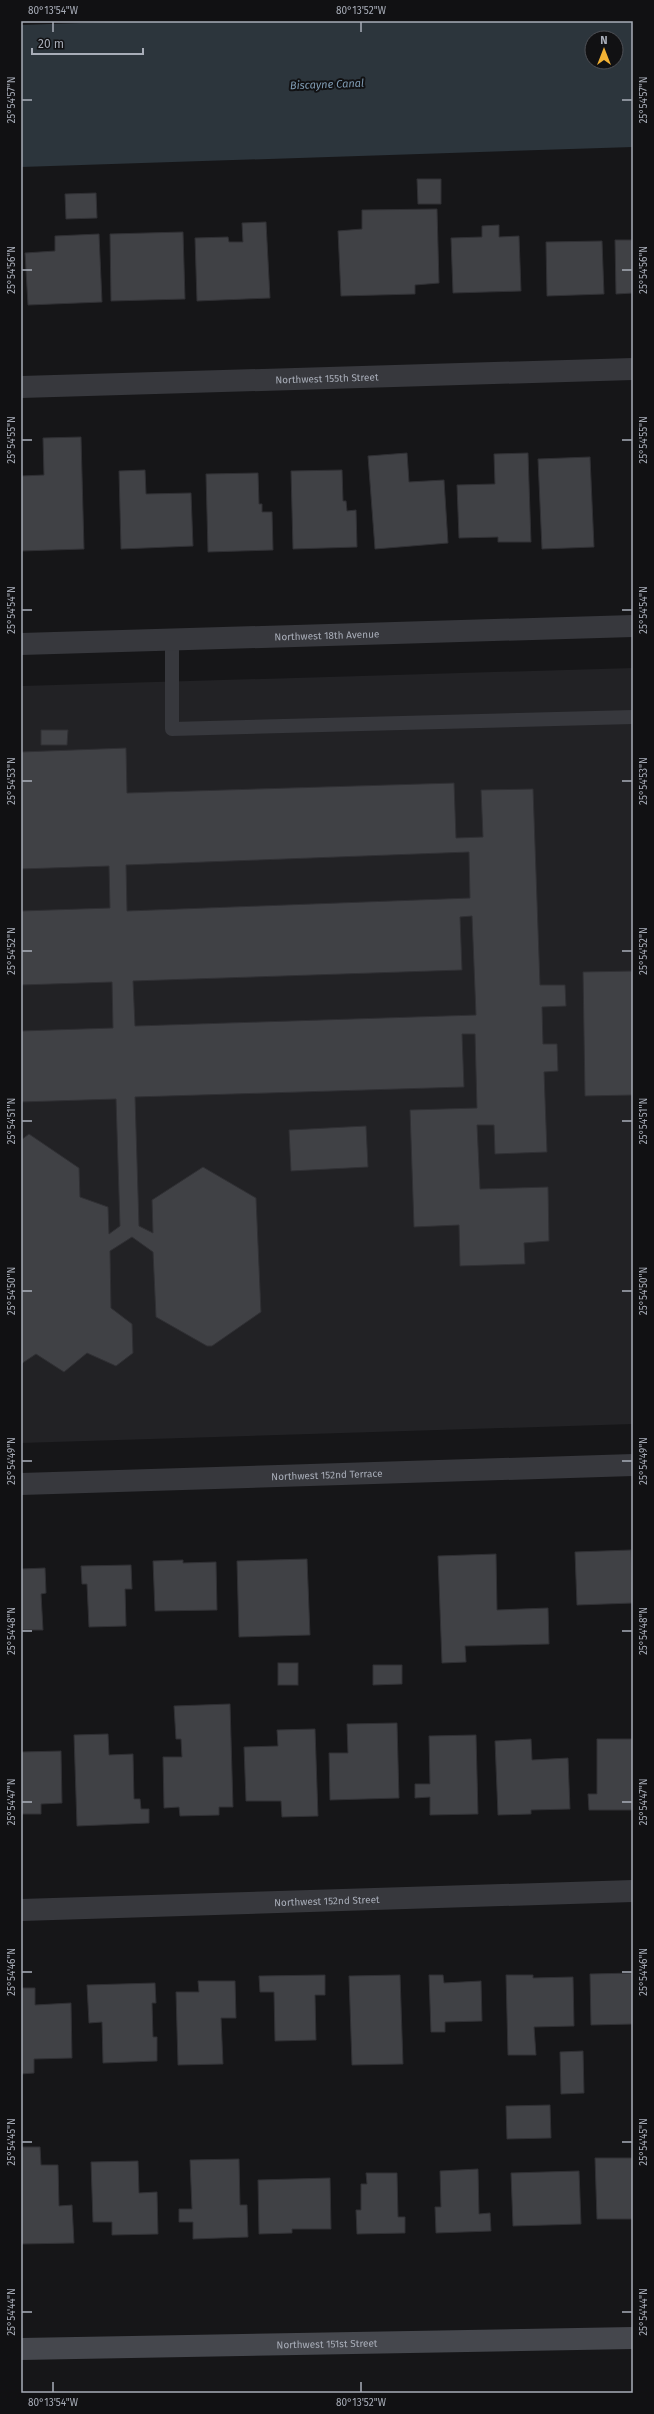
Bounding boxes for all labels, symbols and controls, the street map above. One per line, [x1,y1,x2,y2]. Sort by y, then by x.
text: 80°13'54"W [28,5,79,17]
text: 80°13'52"W [336,5,387,17]
scale bar [32,30,143,56]
north arrow [584,30,624,70]
text: N [600,34,608,47]
text: 20 m [38,37,64,51]
text: 25°54'57"N [6,76,18,124]
text: 25°54'57"N [638,76,650,124]
water label: Biscayne Canal [290,77,364,92]
text: 25°54'56"N [6,246,18,294]
text: 25°54'56"N [638,246,650,294]
street label: Northwest 155th Street [275,371,379,387]
text: 25°54'55"N [6,416,18,464]
text: 25°54'55"N [638,416,650,464]
text: 25°54'54"N [6,586,18,634]
text: 25°54'54"N [638,586,650,634]
street label: Northwest 18th Avenue [274,628,379,644]
text: 25°54'53"N [6,757,18,805]
text: 25°54'53"N [638,757,650,805]
text: 25°54'52"N [6,927,18,975]
text: 25°54'52"N [638,927,650,975]
text: 25°54'51"N [6,1098,18,1144]
text: 25°54'51"N [638,1098,650,1144]
text: 25°54'50"N [6,1267,18,1315]
text: 25°54'50"N [638,1267,650,1315]
text: 25°54'49"N [6,1437,18,1485]
text: 25°54'49"N [638,1437,650,1485]
street label: Northwest 152nd Terrace [271,1468,383,1483]
text: 25°54'48"N [6,1607,18,1655]
text: 25°54'48"N [638,1607,650,1655]
text: 25°54'47"N [6,1778,18,1826]
text: 25°54'47"N [638,1778,650,1826]
street label: Northwest 152nd Street [274,1894,380,1909]
text: 25°54'46"N [6,1948,18,1996]
text: 25°54'46"N [638,1948,650,1996]
text: 25°54'45"N [6,2118,18,2166]
text: 25°54'45"N [638,2118,650,2166]
text: 25°54'44"N [6,2288,18,2336]
text: 25°54'44"N [638,2288,650,2336]
street label: Northwest 151st Street [276,2338,378,2351]
text: 80°13'54"W [28,2397,79,2409]
text: 80°13'52"W [336,2397,387,2409]

